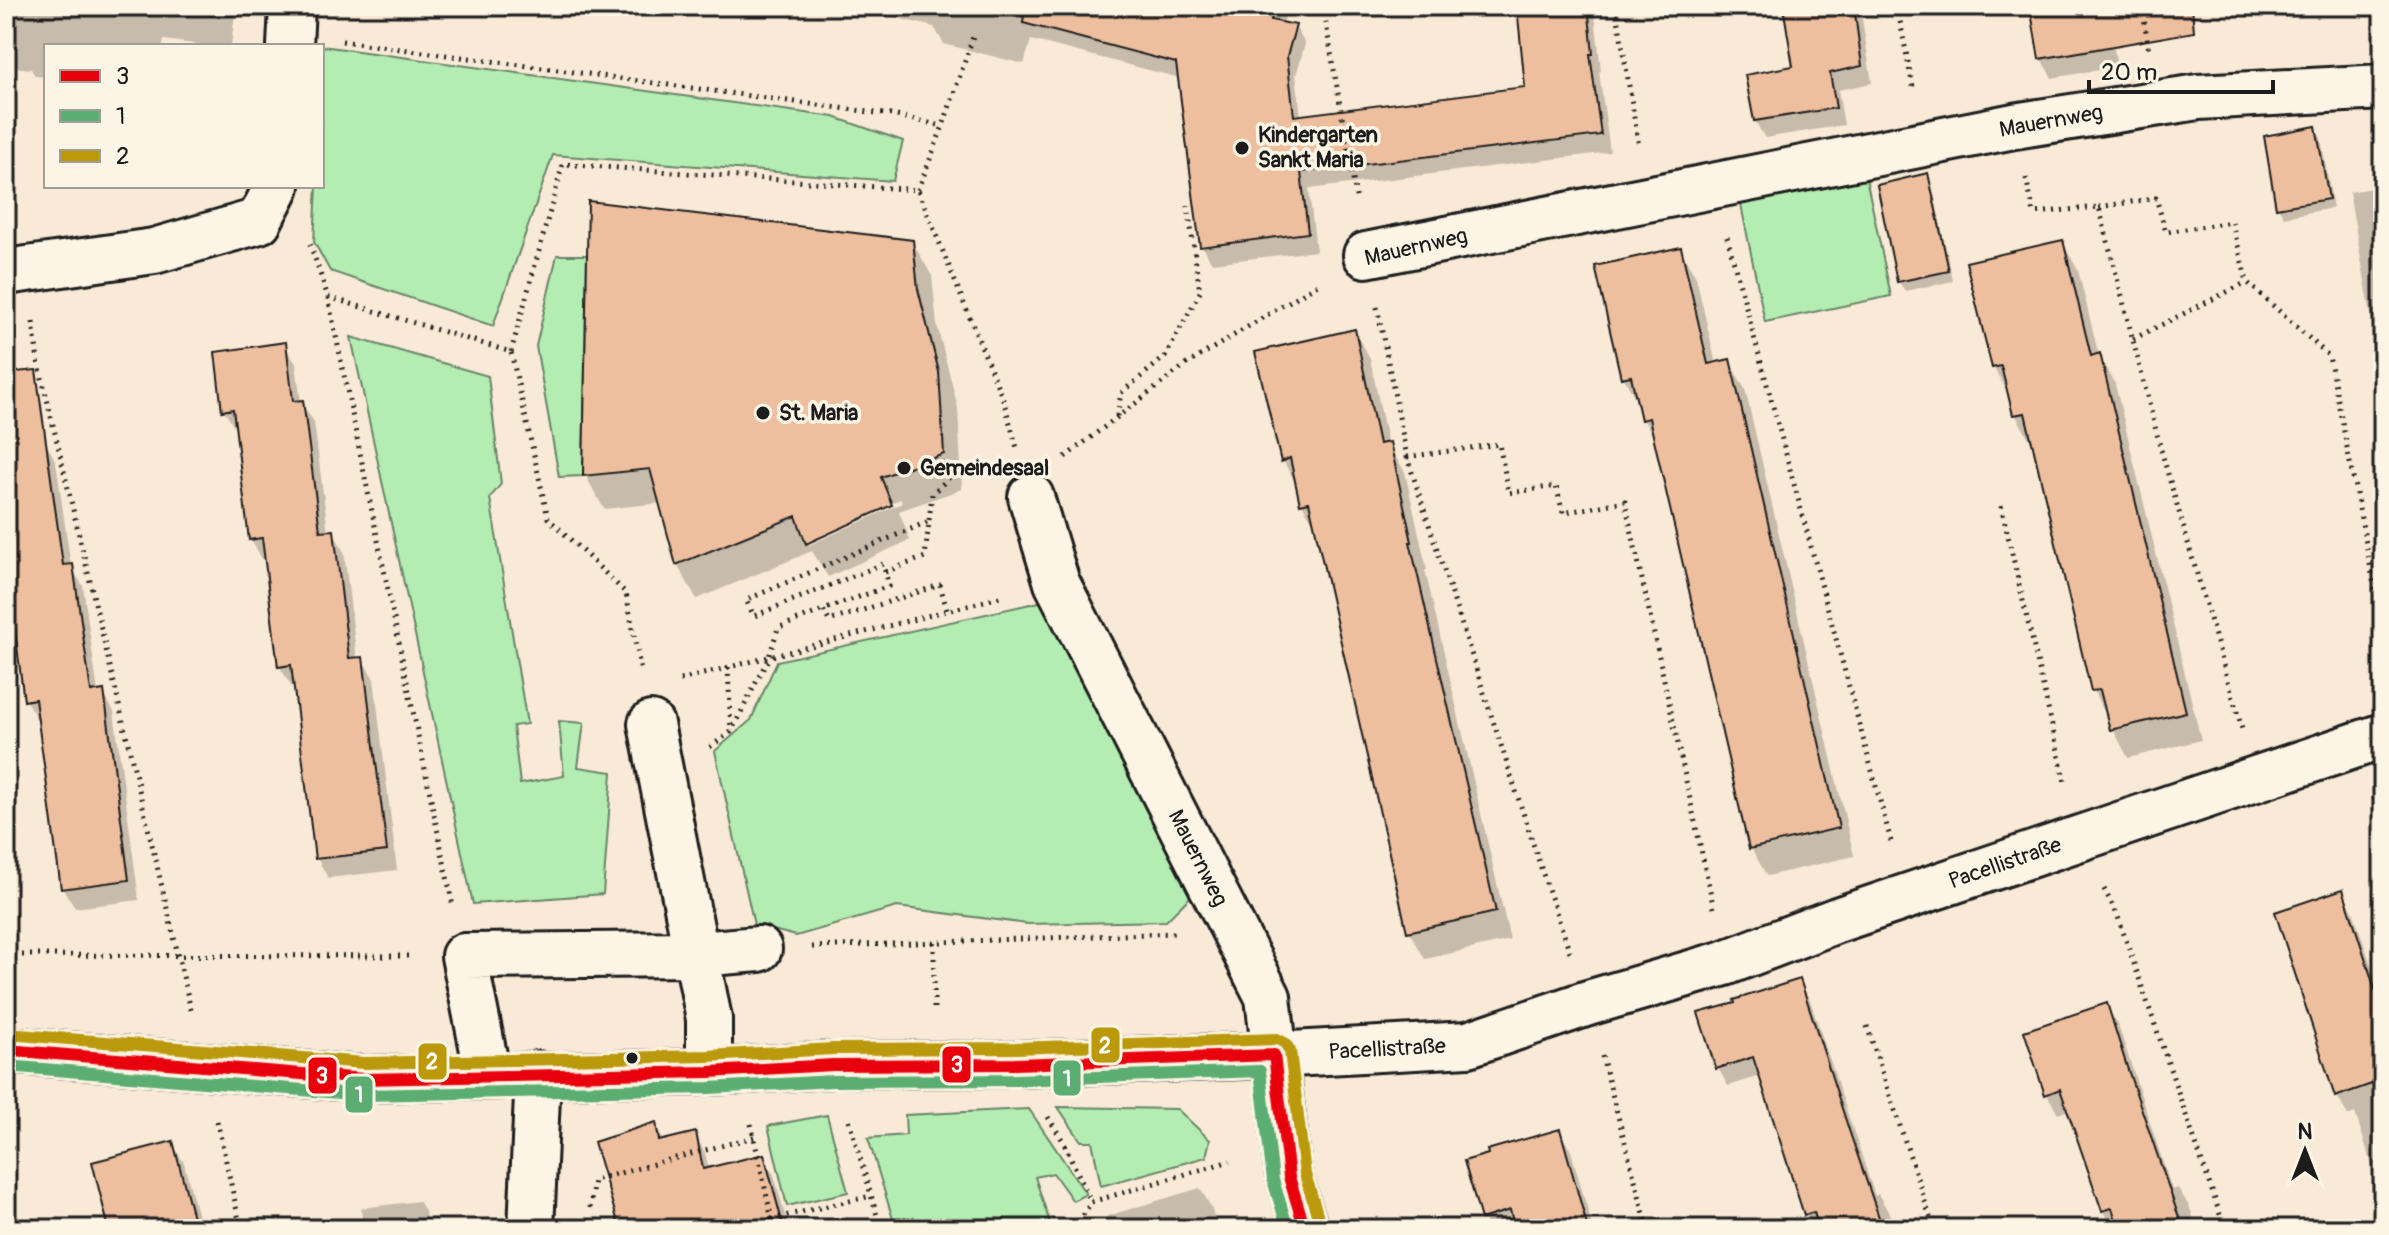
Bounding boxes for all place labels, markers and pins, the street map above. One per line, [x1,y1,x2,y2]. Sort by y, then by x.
place label: Kindergarten Sankt Maria [1258,121,1378,174]
marker: Kindergarten Sankt Maria [1233,139,1251,157]
place label: St. Maria [779,399,858,427]
marker: St. Maria [754,404,772,422]
place label: Gemeindesaal [920,454,1049,482]
marker: Gemeindesaal [895,459,913,477]
unlabelled marker [624,1050,640,1066]

